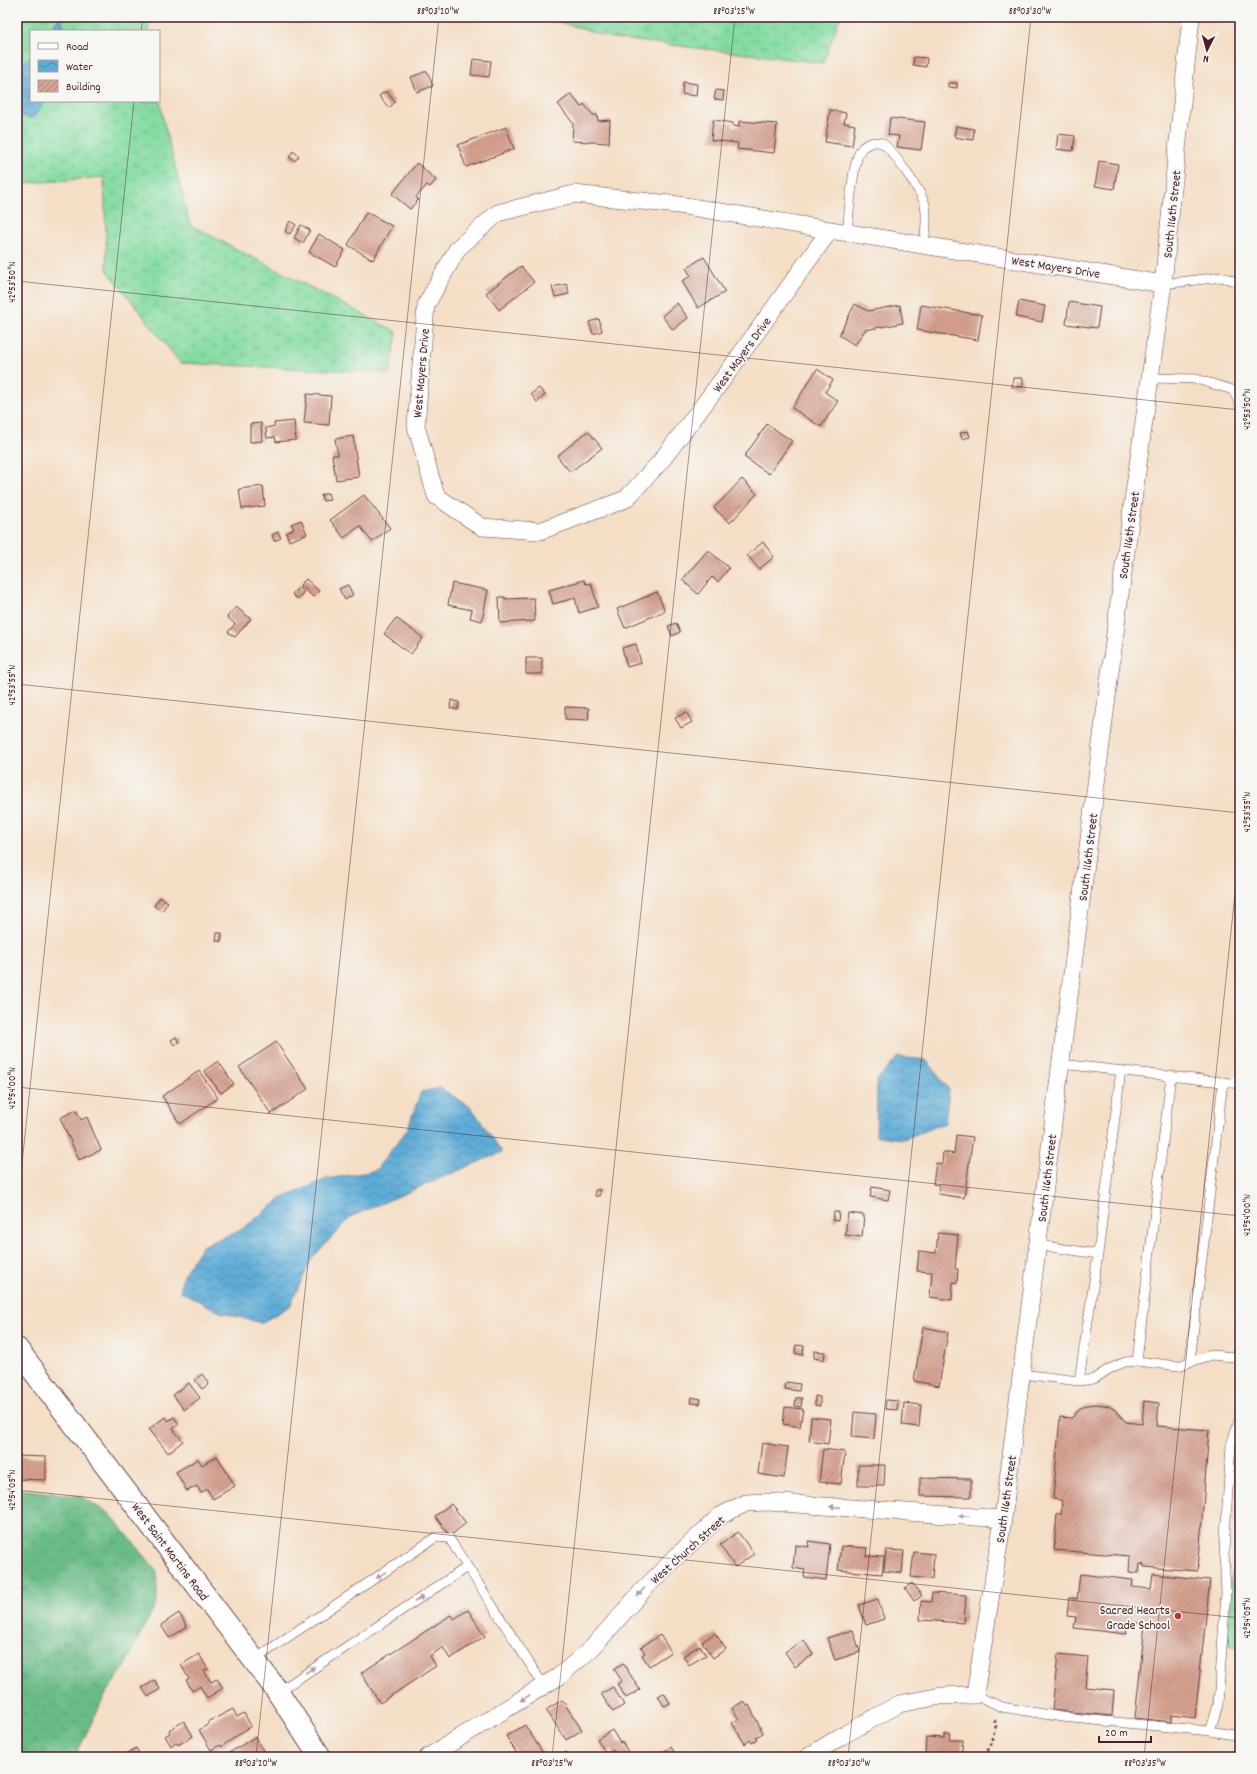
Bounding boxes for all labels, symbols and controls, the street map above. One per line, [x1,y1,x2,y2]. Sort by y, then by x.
text: 88°03'20"W [417,5,459,19]
text: 88°03'25"W [713,5,755,19]
text: 88°03'30"W [1009,5,1051,19]
legend [30,30,160,102]
north arrow [1187,30,1227,70]
text: Road [66,39,88,56]
text: N [1202,50,1210,66]
text: Water [66,59,93,76]
text: Building [66,79,101,96]
street label: South 116th Street [1159,169,1188,259]
street label: West Mayers Drive [1010,252,1102,285]
text: 42°53'50"N [6,261,20,303]
street label: West Mayers Drive [709,313,777,397]
street label: West Mayers Drive [409,328,436,419]
text: 42°53'50"N [1241,388,1255,430]
street label: South 116th Street [1115,490,1146,580]
text: 42°53'55"N [6,665,20,705]
text: 42°53'55"N [1241,792,1255,832]
street label: South 116th Street [1075,812,1104,902]
text: 42°54'00"N [6,1067,20,1109]
street label: South 116th Street [1034,1133,1063,1223]
text: 42°54'00"N [1241,1194,1255,1236]
street label: South 116th Street [992,1454,1023,1544]
text: 42°54'05"N [6,1469,20,1511]
street label: West Saint Martins Road [126,1499,212,1606]
one-way arrow [829,1503,841,1510]
street label: West Church Street [647,1512,730,1590]
one-way arrow [958,1513,970,1520]
one-way arrow [376,1571,386,1579]
one-way arrow [637,1588,646,1597]
one-way arrow [414,1595,424,1603]
text: 42°54'05"N [1241,1597,1255,1639]
place label: Sacred Hearts Grade School [1100,1602,1170,1636]
marker: Sacred Hearts Grade School [1173,1611,1183,1621]
one-way arrow [304,1667,316,1674]
one-way arrow [519,1694,531,1701]
scale bar [1099,1718,1151,1744]
text: 20 m [1105,1725,1128,1742]
text: 88°03'20"W [235,1757,277,1771]
text: 88°03'25"W [531,1757,573,1771]
text: 88°03'30"W [828,1757,870,1771]
text: 88°03'35"W [1124,1757,1166,1771]

